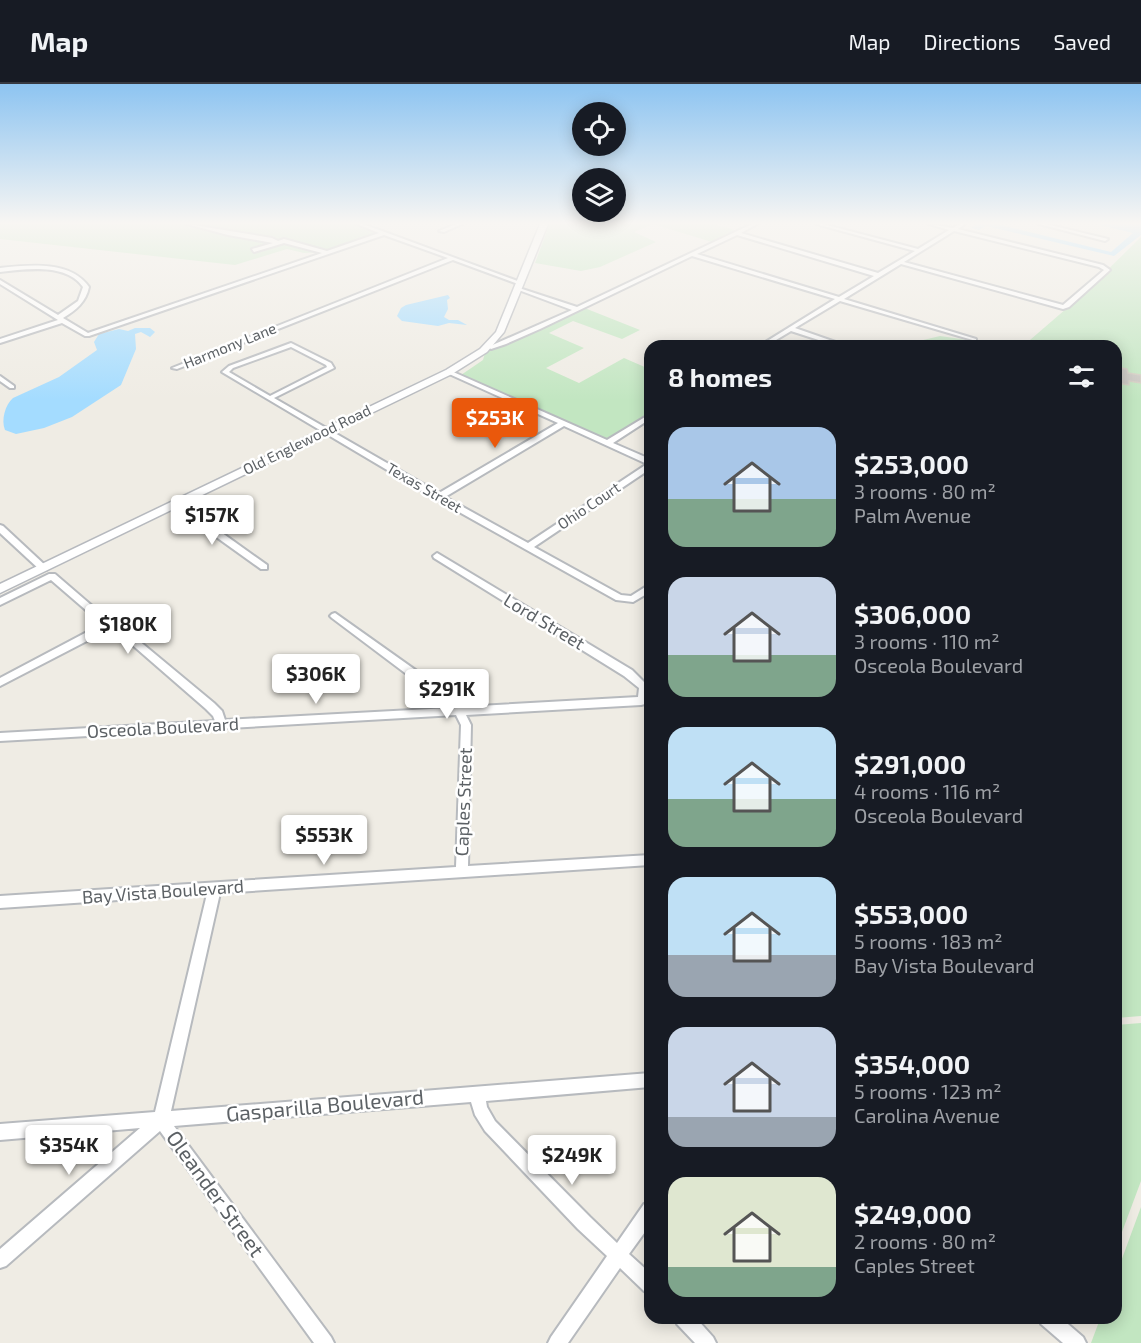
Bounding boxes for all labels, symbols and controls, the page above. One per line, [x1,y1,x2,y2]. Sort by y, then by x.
text: Map [30,24,88,58]
text: Map [848,29,891,54]
text: Directions [924,29,1020,54]
text: Saved [1053,29,1111,54]
map controls [572,102,626,222]
button: locate [572,102,626,156]
button: layers [572,168,626,222]
street label: Harmony Lane [181,318,279,372]
icon: filters [1065,360,1098,393]
text: 8 homes [668,361,772,392]
pin: $253K [453,398,537,449]
street label: Old Englewood Road [240,400,374,478]
text: $253K [466,405,524,429]
text: $253,000 [854,448,969,479]
icon: home [716,451,788,523]
street label: Texas Street [384,458,466,516]
street label: Ohio Court [554,478,623,533]
text: 3 rooms · 80 m² [854,479,996,503]
pin: $157K [170,495,254,546]
text: $157K [185,502,239,526]
text: Palm Avenue [854,503,971,527]
street label: Lord Street [500,588,589,654]
text: $306,000 [854,598,971,629]
icon: home [716,601,788,673]
pin: $180K [86,604,170,655]
text: $180K [99,611,157,635]
text: 3 rooms · 110 m² [854,629,1000,653]
text: Osceola Boulevard [854,653,1023,677]
pin: $306K [274,654,358,705]
text: $306K [286,661,346,685]
pin: $291K [405,669,489,720]
text: $291K [419,676,475,700]
street label: Osceola Boulevard [86,712,240,742]
street label: Caples Street [450,747,476,857]
text: $291,000 [854,748,966,779]
icon: home [716,751,788,823]
text: 4 rooms · 116 m² [854,779,1000,803]
text: Osceola Boulevard [854,803,1023,827]
pin: $553K [282,815,366,866]
text: $553K [295,822,353,846]
street label: Bay Vista Boulevard [81,874,245,908]
text: $553,000 [854,898,968,929]
icon: home [716,901,788,973]
text: 5 rooms · 183 m² [854,929,1002,953]
text: Bay Vista Boulevard [854,953,1034,977]
text: $354,000 [854,1048,970,1079]
icon: home [716,1051,788,1123]
text: 5 rooms · 123 m² [854,1079,1002,1103]
street label: Gasparilla Boulevard [225,1083,425,1126]
text: Carolina Avenue [854,1103,1000,1127]
pin: $354K [27,1125,111,1176]
street label: Oleander Street [162,1125,270,1261]
text: $354K [39,1132,99,1156]
pin: $249K [530,1135,614,1186]
text: $249K [542,1142,602,1166]
text: $249,000 [854,1198,972,1229]
icon: home [716,1201,788,1273]
text: 2 rooms · 80 m² [854,1229,996,1253]
text: Caples Street [854,1253,975,1277]

